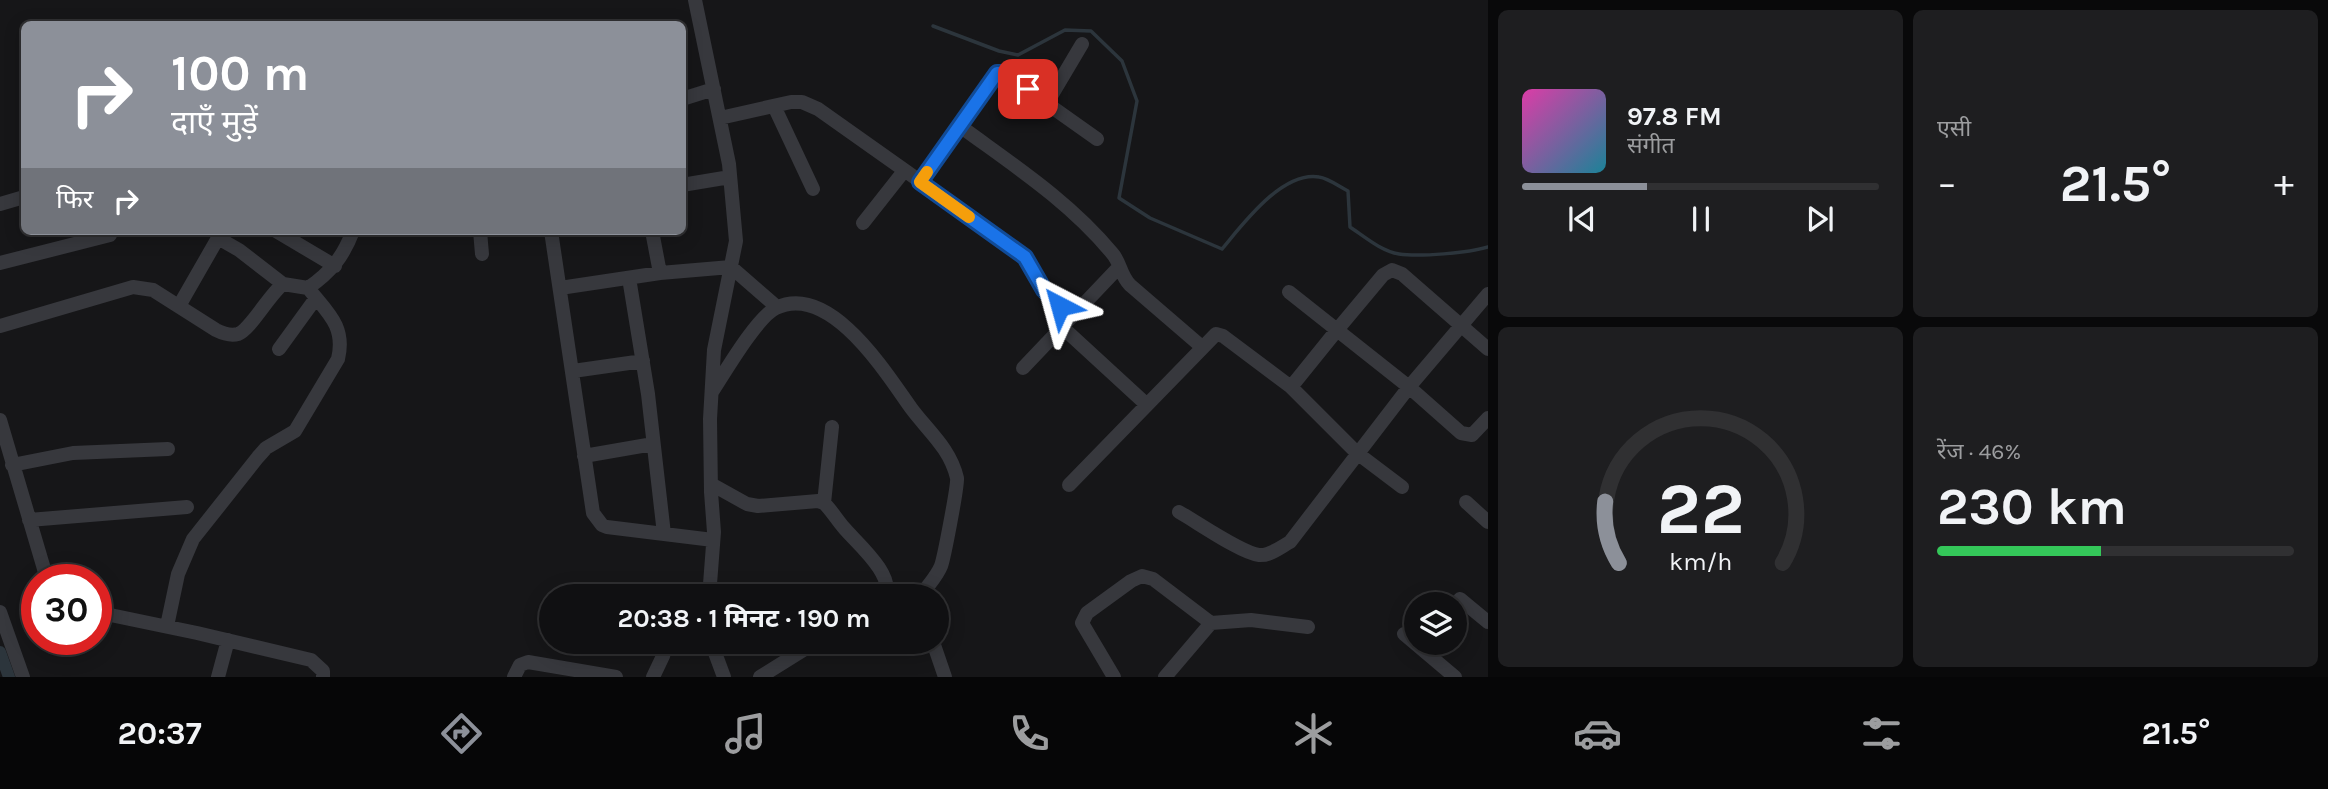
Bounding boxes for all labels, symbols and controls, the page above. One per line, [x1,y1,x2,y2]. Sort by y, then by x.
text: 100 m [171,45,309,102]
icon: right [56,49,147,140]
pin [998,59,1058,119]
icon: arrive [1009,70,1047,108]
text: 97.8 FM [1627,101,1722,132]
text: दाएँ मुड़ें [171,104,258,141]
text: एसी [1937,115,1971,142]
text: संगीत [1627,132,1675,159]
text: 21.5° [2060,153,2171,214]
text: − [1937,161,1957,206]
text: + [2274,161,2294,206]
icon: right [107,182,145,220]
text: फिर [56,184,93,215]
icon: previous [1563,200,1601,238]
icon: pause [1682,200,1720,238]
icon: next [1801,200,1839,238]
position arrow [1023,269,1097,343]
text: रेंज · 46% [1937,438,2021,465]
text: 22 [1656,466,1745,551]
text: 230 km [1937,476,2127,537]
text: km/h [1669,547,1732,576]
speed limit sign: 30 [21,564,112,655]
map controls [1404,592,1467,655]
button: layers [1404,592,1467,655]
text: 20:38 · 1 मिनट · 190 m [618,603,870,634]
icon: directions [437,709,486,758]
icon: music [721,709,770,758]
icon: phone [1005,709,1054,758]
icon: climate [1289,709,1338,758]
icon: car [1573,709,1622,758]
icon: filters [1857,709,1906,758]
text: 20:37 [118,715,202,752]
text: 21.5° [2142,715,2210,752]

